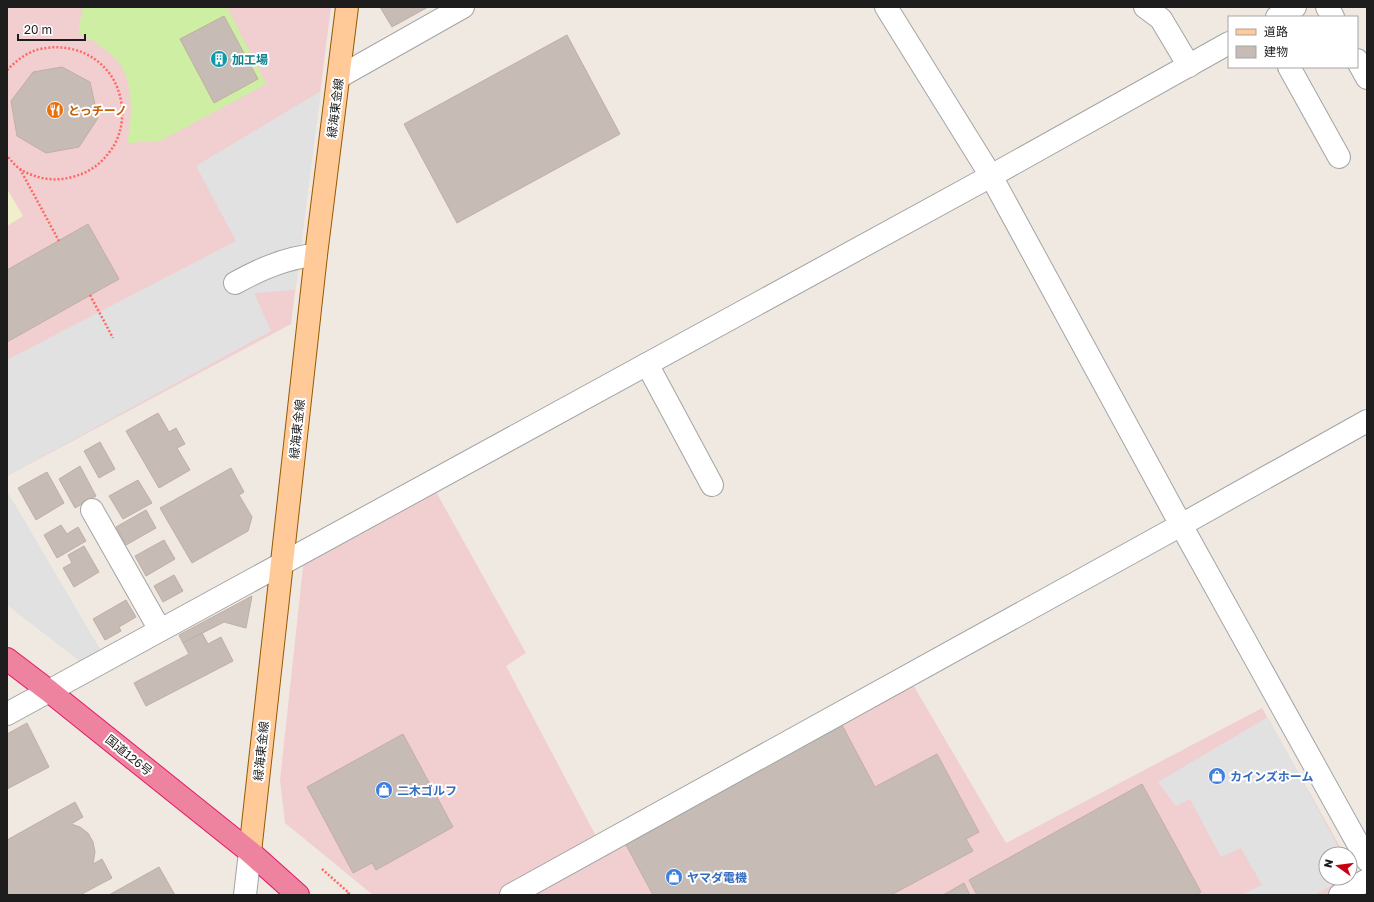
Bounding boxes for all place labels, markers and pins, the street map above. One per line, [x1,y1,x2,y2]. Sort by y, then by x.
building icon: 加工場 [209,49,229,69]
place label: 加工場 [232,52,268,67]
restaurant icon: とっチーノ [45,100,65,120]
place label: とっチーノ [68,103,127,118]
shop icon: カインズホーム [1207,766,1227,786]
place label: カインズホーム [1230,769,1313,784]
shop icon: 二木ゴルフ [374,780,394,800]
place label: 二木ゴルフ [397,783,457,798]
shop icon: ヤマダ電機 [664,867,684,887]
place label: ヤマダ電機 [687,870,747,885]

